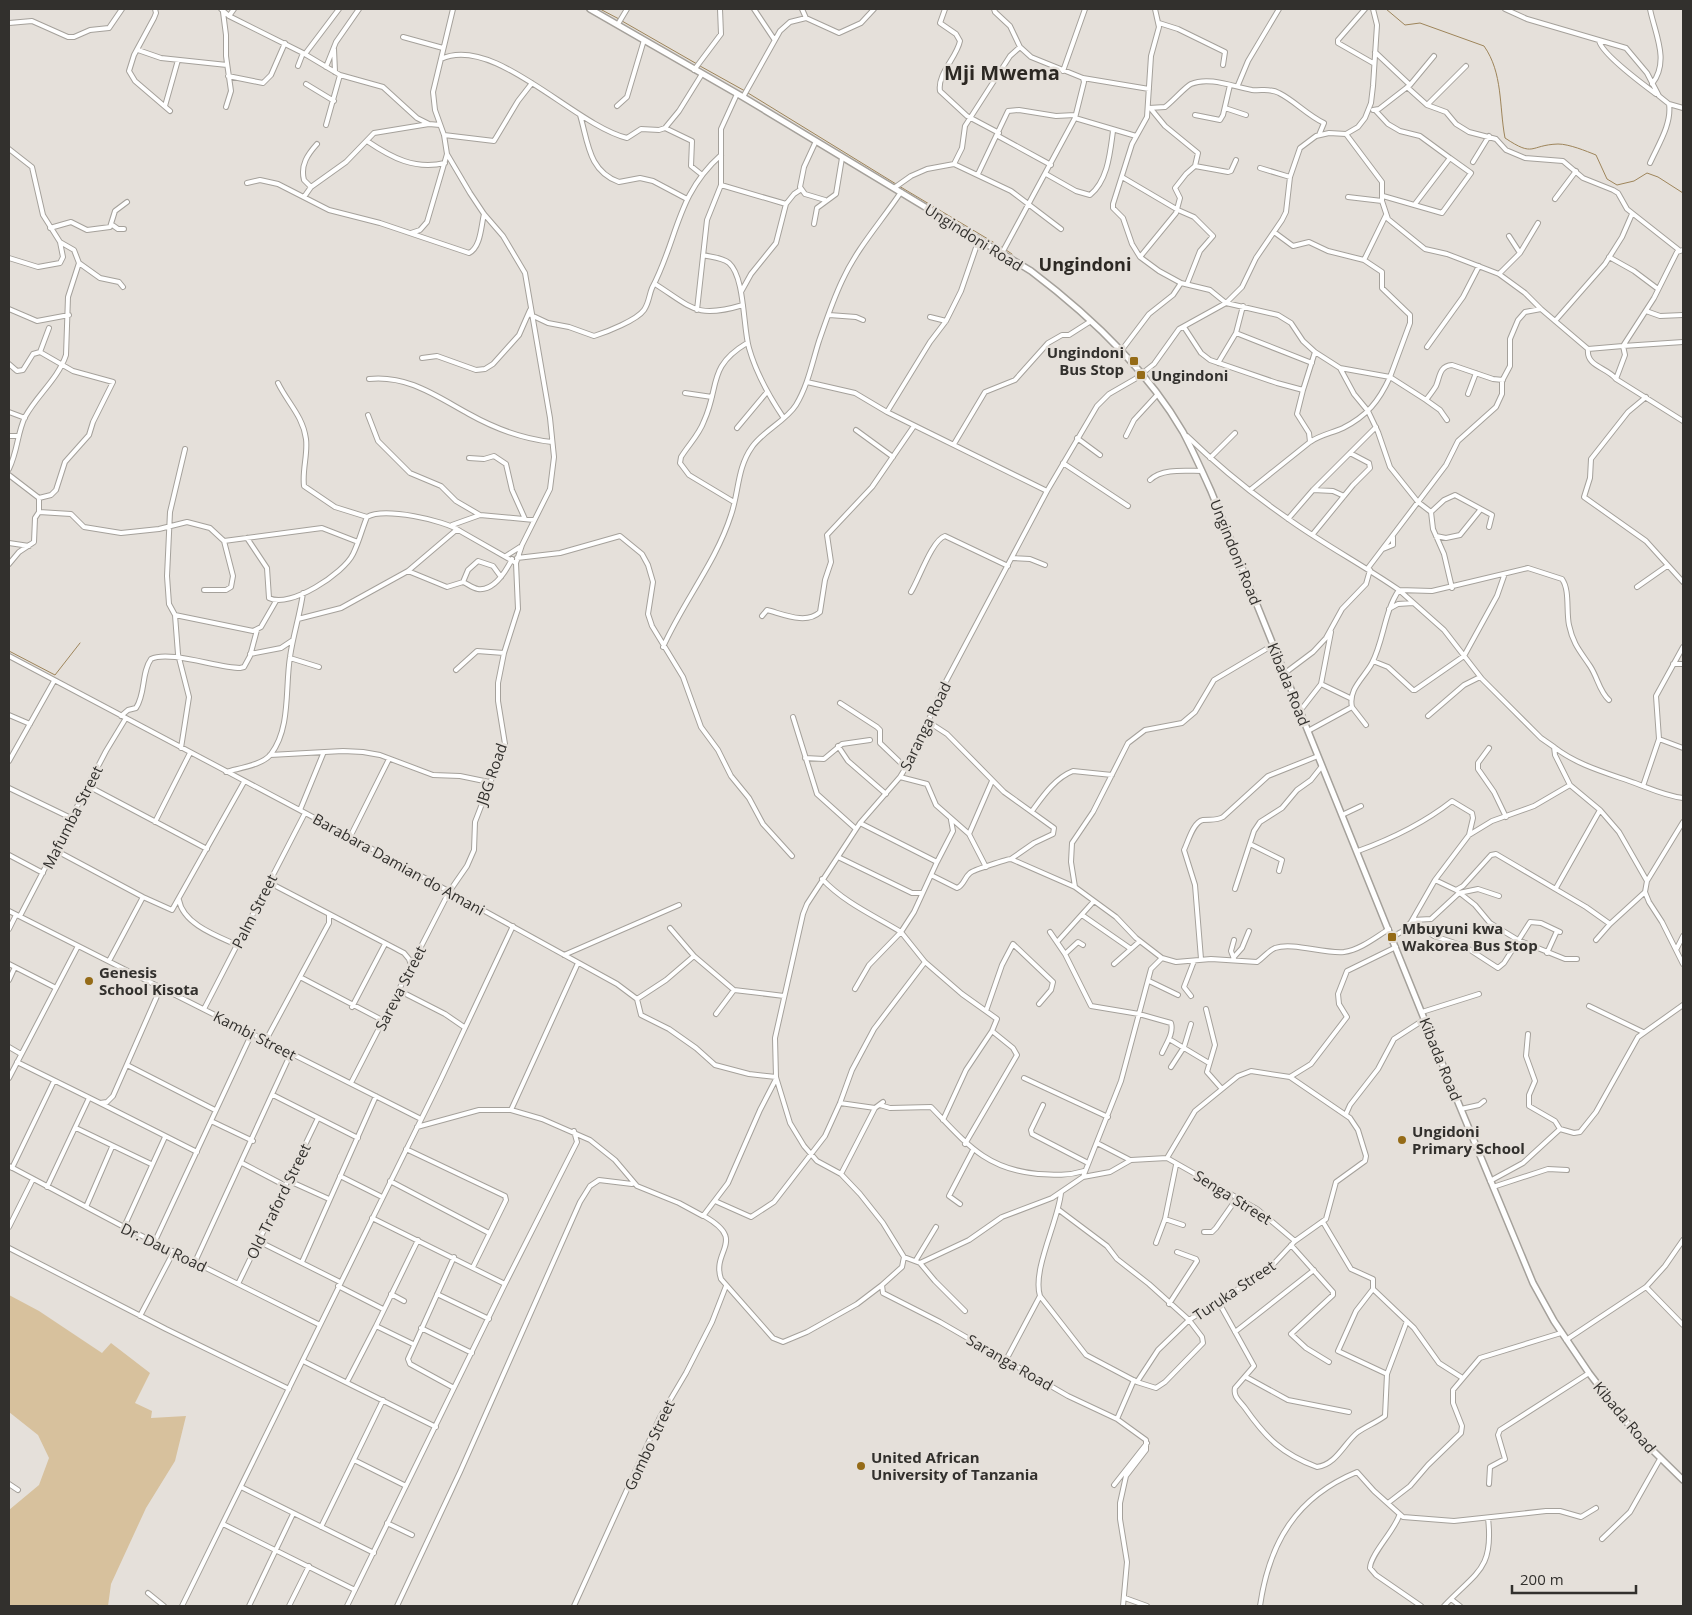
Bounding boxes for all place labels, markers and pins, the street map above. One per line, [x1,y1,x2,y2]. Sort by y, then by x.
place label: Ungindoni Bus Stop [1047,342,1124,379]
marker: Ungindoni Bus Stop [1128,355,1140,367]
place label: Ungindoni [1151,365,1228,385]
marker: Ungindoni [1135,369,1147,381]
place label: Mbuyuni kwa Wakorea Bus Stop [1402,918,1538,955]
marker: Mbuyuni kwa Wakorea Bus Stop [1386,931,1398,943]
place label: Genesis School Kisota [99,962,199,999]
marker: Genesis School Kisota [83,975,95,987]
place label: Ungidoni Primary School [1412,1121,1525,1158]
marker: Ungidoni Primary School [1396,1134,1408,1146]
place label: United African University of Tanzania [871,1447,1038,1484]
marker: United African University of Tanzania [855,1460,867,1472]

